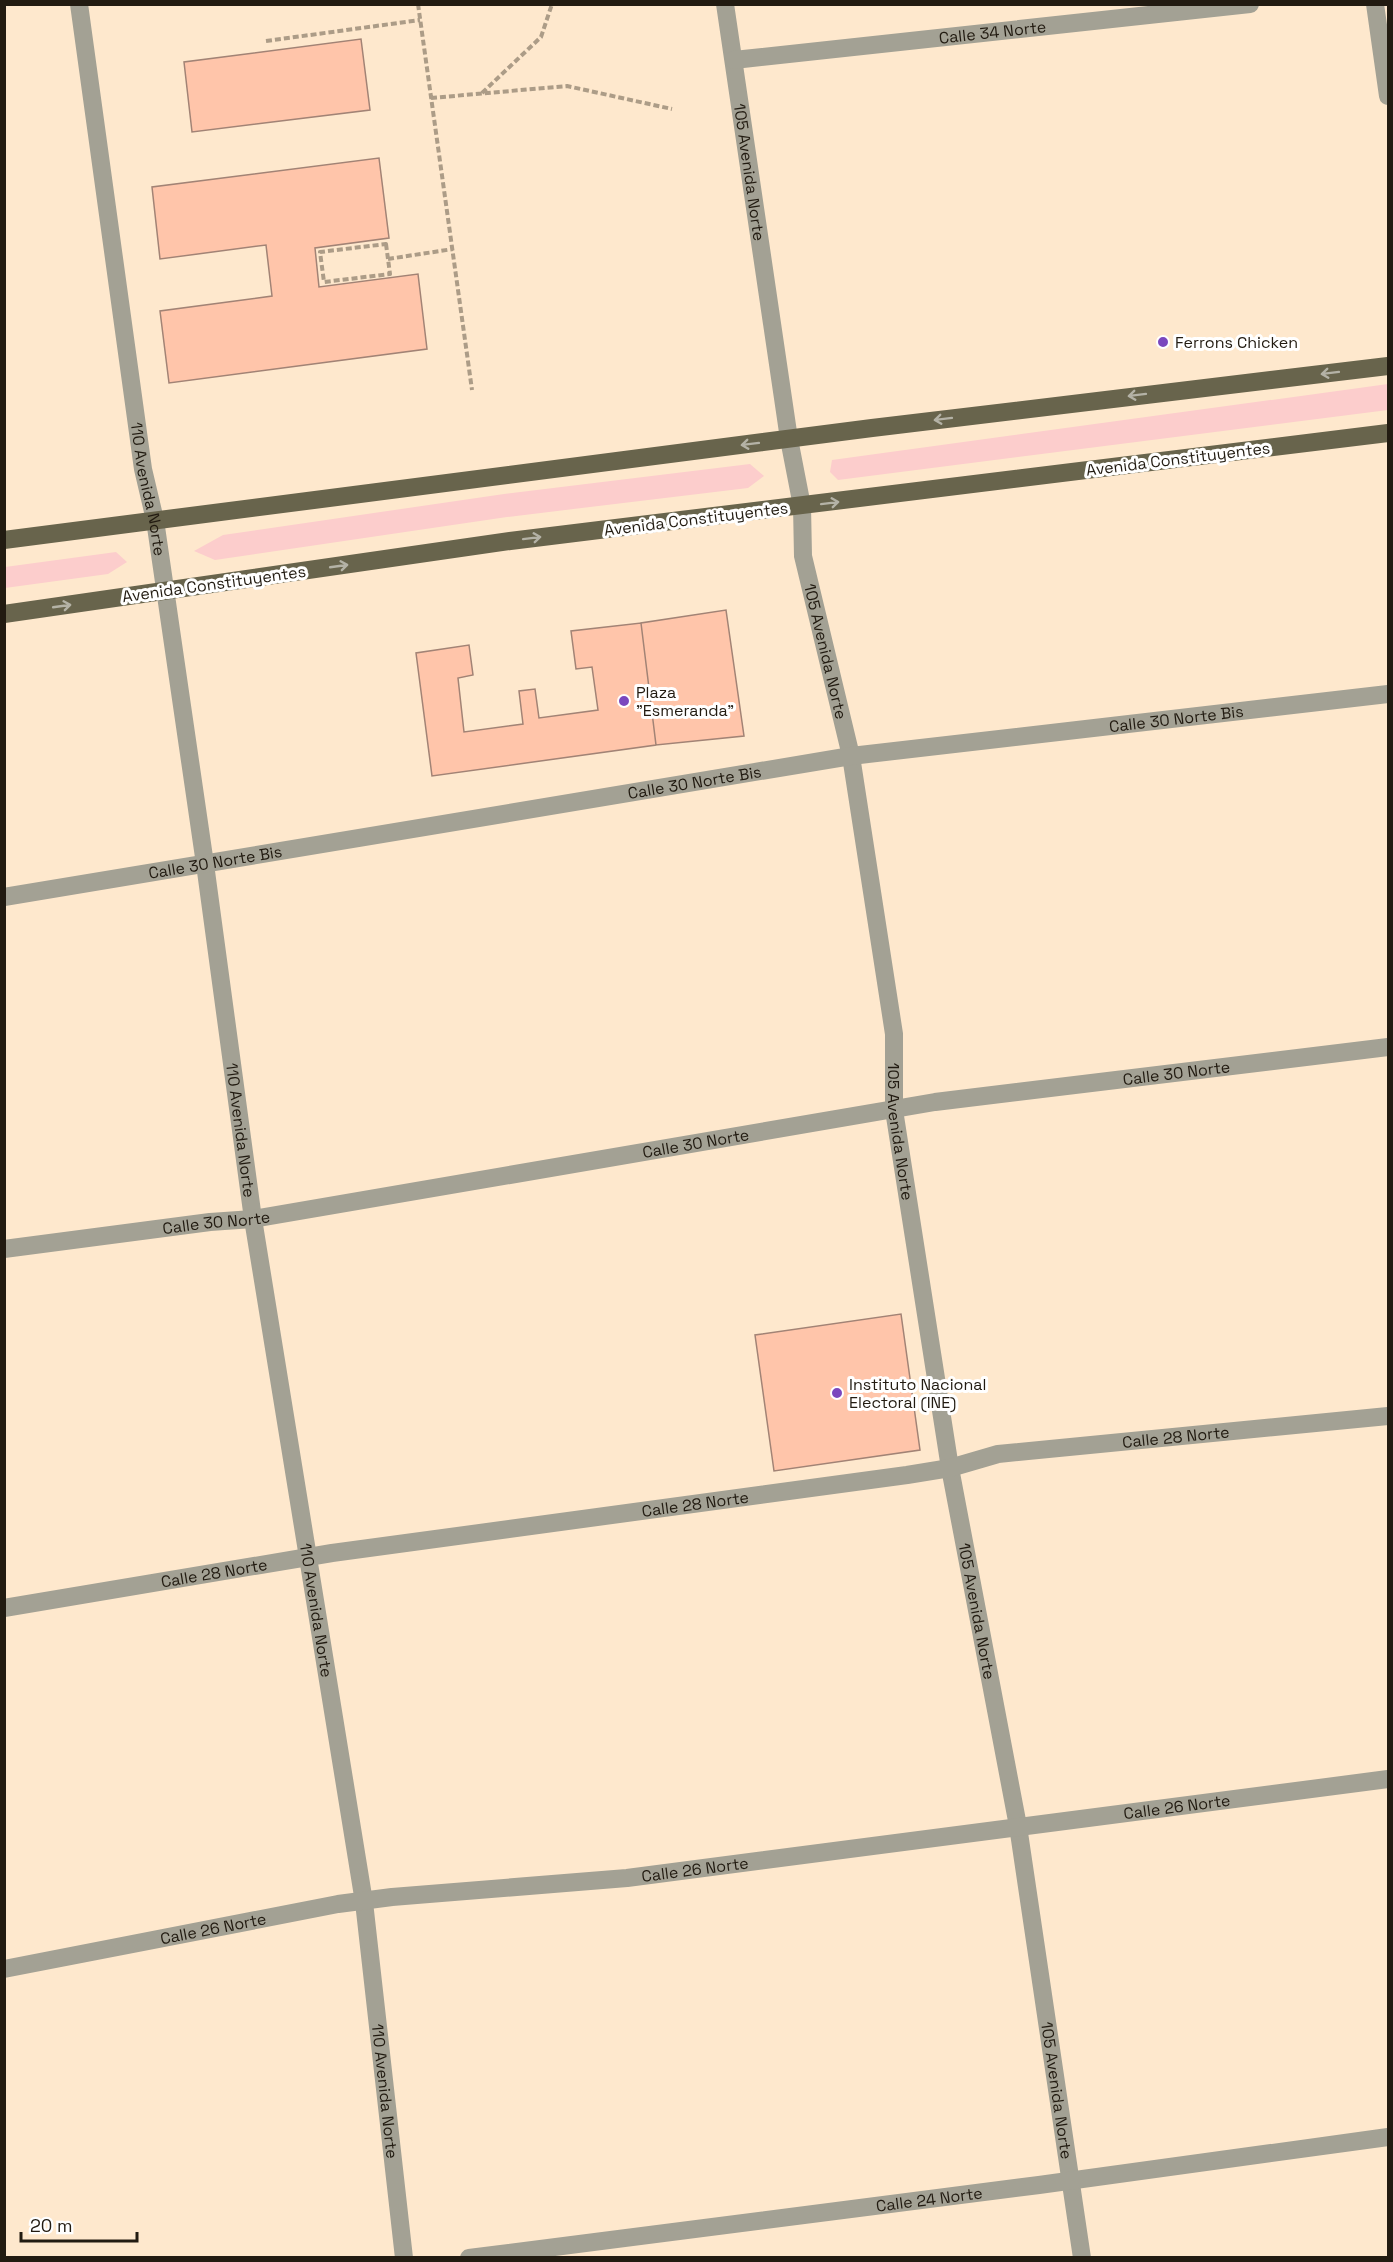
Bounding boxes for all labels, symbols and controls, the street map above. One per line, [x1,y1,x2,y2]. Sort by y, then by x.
street label: Calle 34 Norte [938,16,1047,48]
street label: 105 Avenida Norte [729,102,770,242]
place label: Ferrons Chicken [1175,332,1298,353]
marker: Ferrons Chicken [1156,335,1170,349]
one-way arrow [1321,367,1341,378]
one-way arrow [1127,390,1147,401]
one-way arrow [934,414,954,425]
street label: 110 Avenida Norte [126,421,171,557]
street label: Avenida Constituyentes [1085,437,1271,481]
one-way arrow [740,438,760,449]
street label: Avenida Constituyentes [603,497,789,541]
one-way arrow [819,497,839,508]
one-way arrow [521,533,541,544]
street label: Avenida Constituyentes [121,561,307,607]
one-way arrow [328,561,348,572]
street label: 105 Avenida Norte [800,582,852,721]
one-way arrow [52,600,72,611]
place label: Plaza "Esmeranda" [636,682,734,721]
marker: Plaza "Esmeranda" [617,694,631,708]
street label: Calle 30 Norte Bis [1108,700,1245,737]
street label: Calle 30 Norte Bis [626,761,763,804]
street label: Calle 30 Norte Bis [147,840,283,883]
street label: Calle 30 Norte [1121,1056,1231,1090]
street label: 110 Avenida Norte [221,1062,260,1199]
street label: 105 Avenida Norte [884,1063,918,1202]
street label: Calle 30 Norte [641,1124,751,1163]
street label: Calle 30 Norte [161,1206,272,1239]
place label: Instituto Nacional Electoral (INE) [849,1374,986,1413]
marker: Instituto Nacional Electoral (INE) [830,1386,844,1400]
street label: Calle 28 Norte [1121,1421,1230,1452]
street label: Calle 28 Norte [640,1486,750,1521]
street label: 105 Avenida Norte [954,1541,1000,1681]
street label: 110 Avenida Norte [295,1542,338,1679]
street label: Calle 28 Norte [159,1554,269,1592]
street label: Calle 26 Norte [1122,1789,1232,1824]
street label: Calle 26 Norte [640,1852,750,1887]
street label: Calle 26 Norte [158,1908,268,1949]
street label: 105 Avenida Norte [1037,2020,1078,2161]
street label: 110 Avenida Norte [367,2023,403,2160]
street label: Calle 24 Norte [875,2182,984,2216]
scale bar [21,2205,136,2243]
text: 20 m [30,2214,73,2237]

